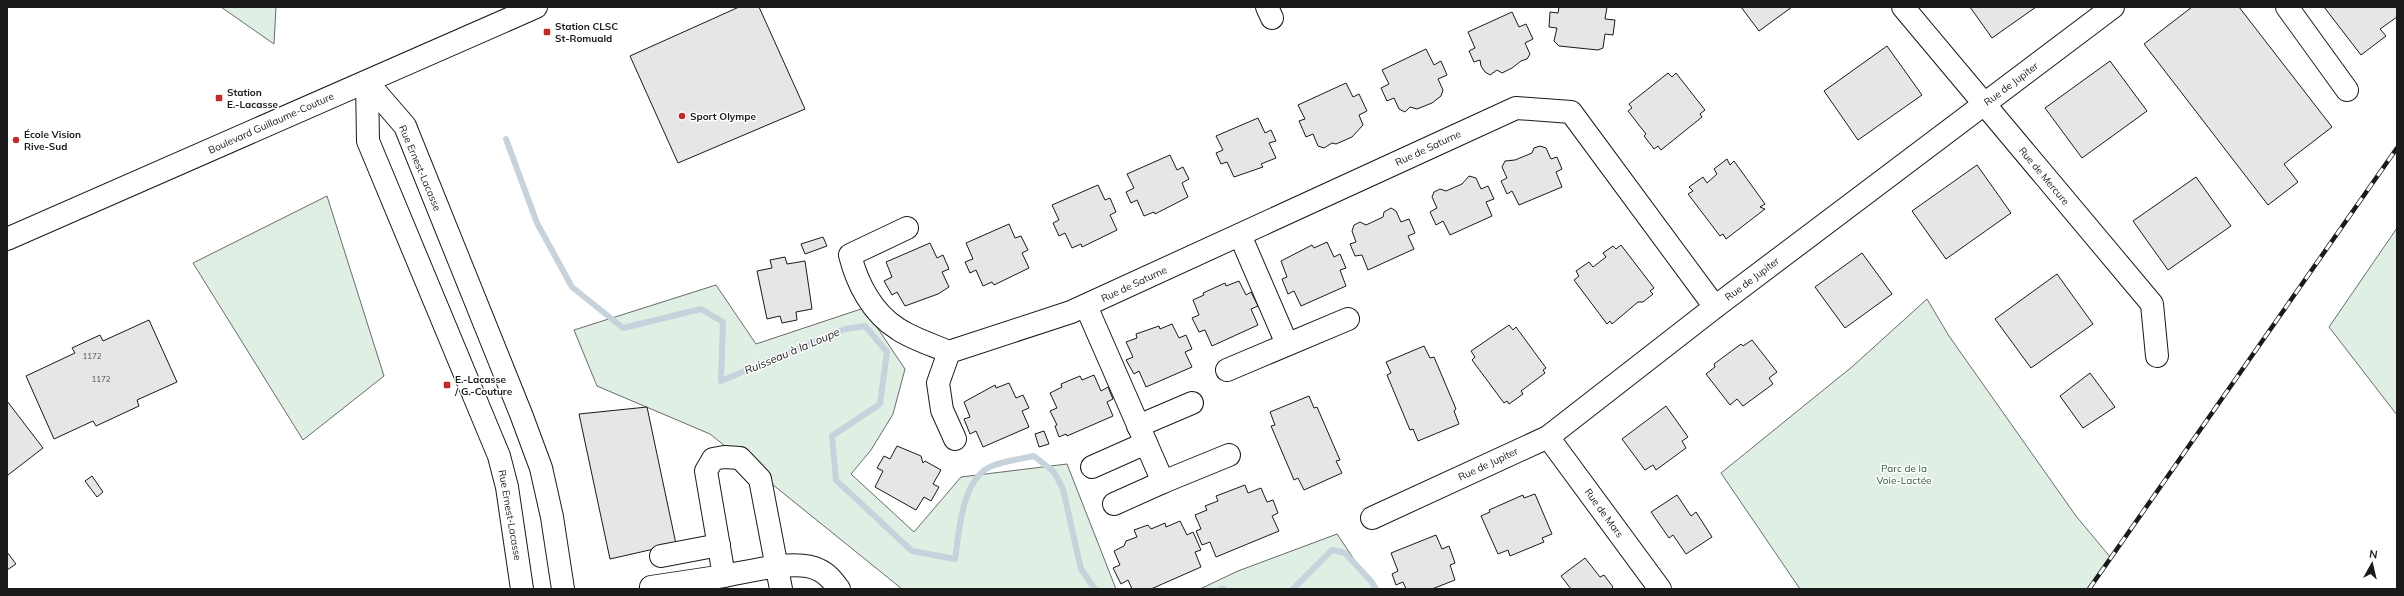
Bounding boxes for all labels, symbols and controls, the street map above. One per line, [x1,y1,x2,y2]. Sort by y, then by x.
place label: Station CLSC St-Romuald [555,20,618,45]
marker: Station CLSC St-Romuald [542,27,552,37]
street label: Rue de Jupiter [1981,59,2041,109]
place label: Station E.-Lacasse [227,86,278,111]
street label: Boulevard Guillaume-Couture [206,89,336,157]
marker: Station E.-Lacasse [214,93,224,103]
place label: Sport Olympe [690,110,756,123]
marker: Sport Olympe [677,111,687,121]
street label: Rue Ernest-Lacasse [396,123,444,213]
street label: Rue de Saturne [1393,127,1463,169]
place label: École Vision Rive-Sud [24,128,81,153]
marker: École Vision Rive-Sud [11,135,21,145]
street label: Rue de Mercure [2016,144,2072,208]
street label: Rue de Jupiter [1722,254,1782,304]
street label: Rue de Saturne [1099,263,1169,305]
water label: Ruisseau à la Loupe [742,325,842,377]
house number: 1172 [82,351,102,361]
place label: E.-Lacasse / G.-Couture [454,373,513,398]
house number: 1172 [91,374,111,384]
marker: E.-Lacasse / G.-Couture [442,380,452,390]
street label: Rue de Jupiter [1456,444,1520,484]
park label: Parc de la Voie-Lactée [1876,462,1932,487]
street label: Rue Ernest-Lacasse [496,469,524,561]
street label: Rue de Mars [1582,486,1626,540]
north arrow [2352,544,2392,584]
text: N [2368,547,2378,562]

